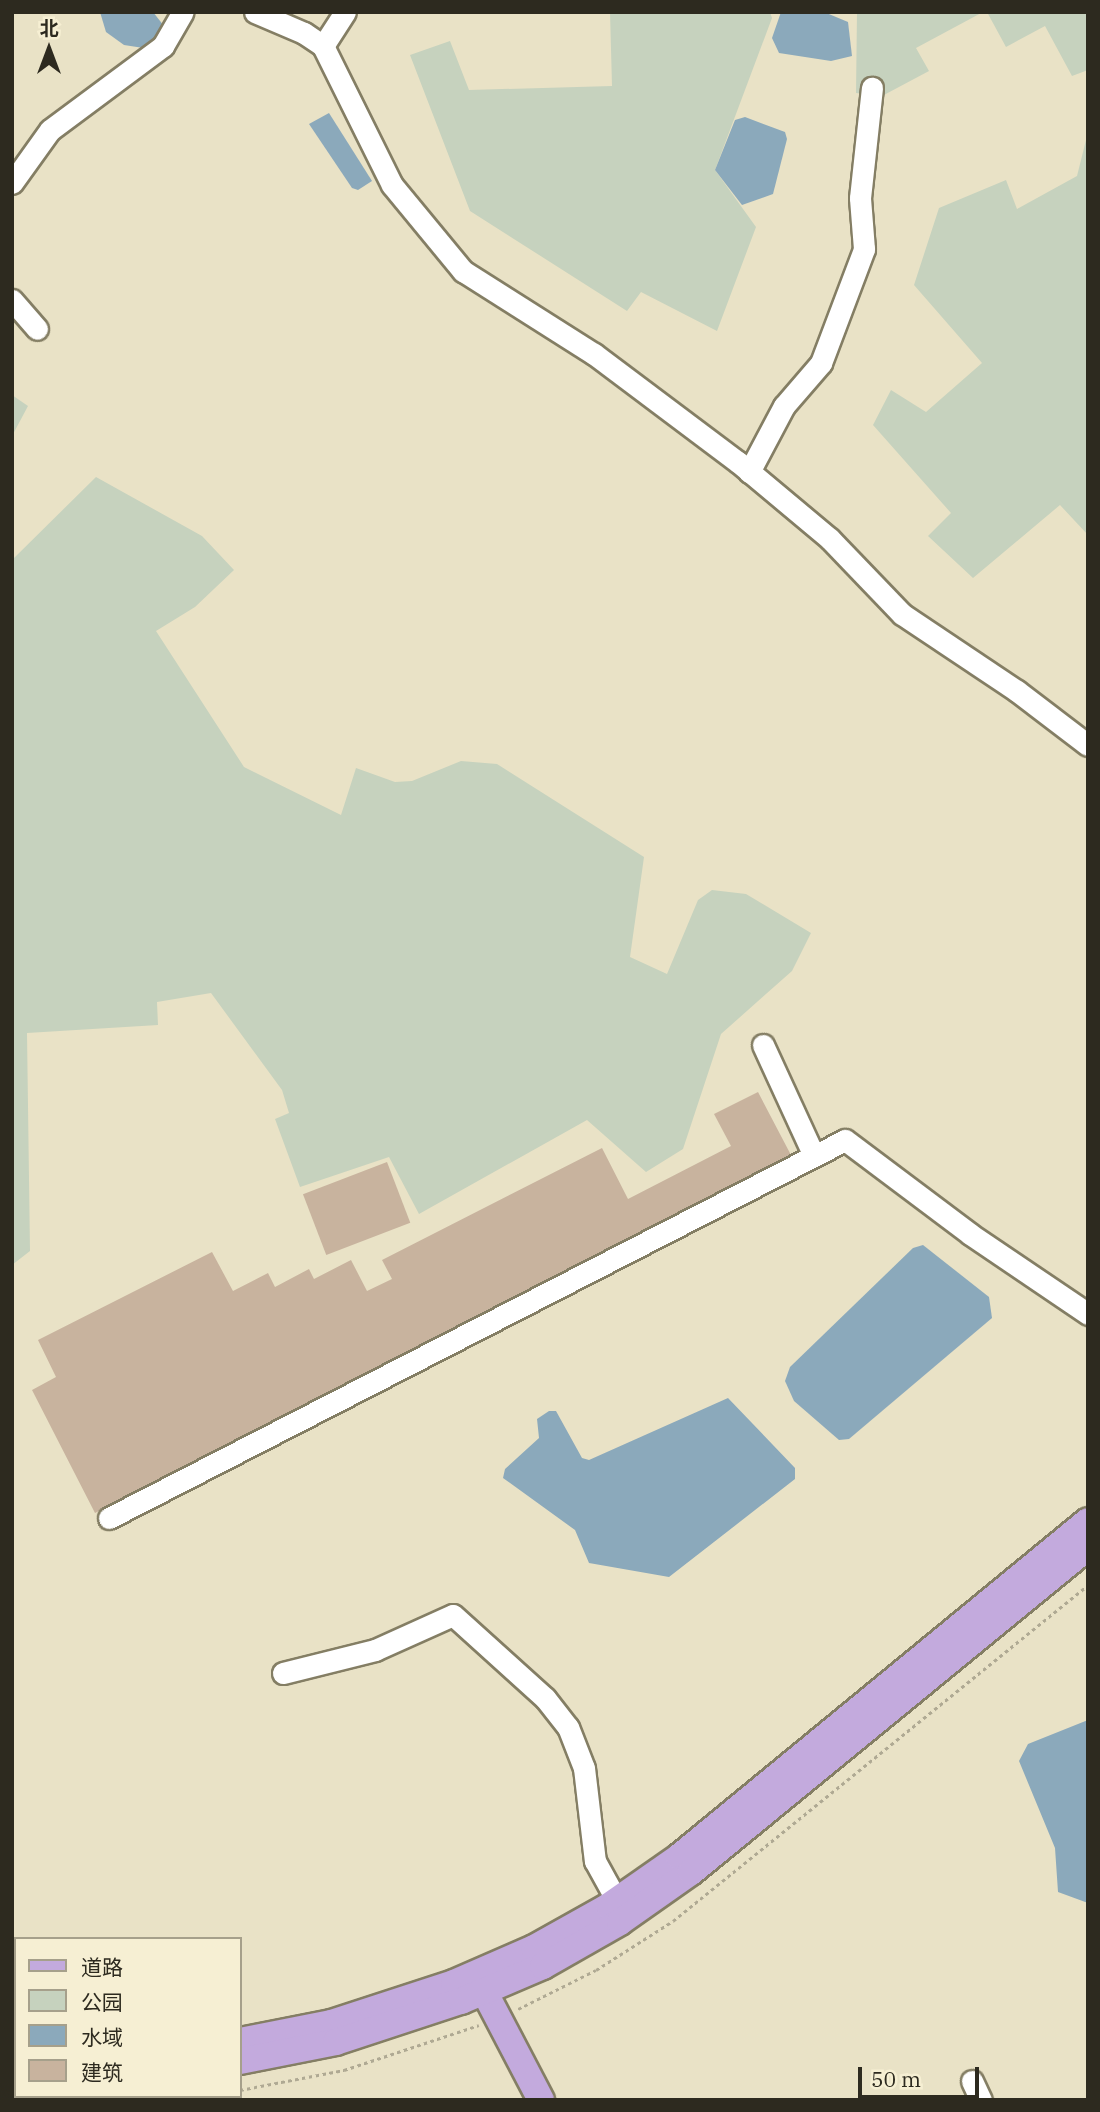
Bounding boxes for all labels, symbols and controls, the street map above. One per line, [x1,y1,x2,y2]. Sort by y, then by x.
north arrow [14,14,84,84]
text: 北 [39,16,59,40]
legend [14,1937,242,2098]
text: 道路 [81,1953,123,1981]
text: 公园 [81,1988,123,2016]
text: 水域 [81,2023,123,2051]
scale bar [862,2052,983,2096]
text: 建筑 [81,2058,123,2086]
text: 50 m [871,2065,921,2093]

